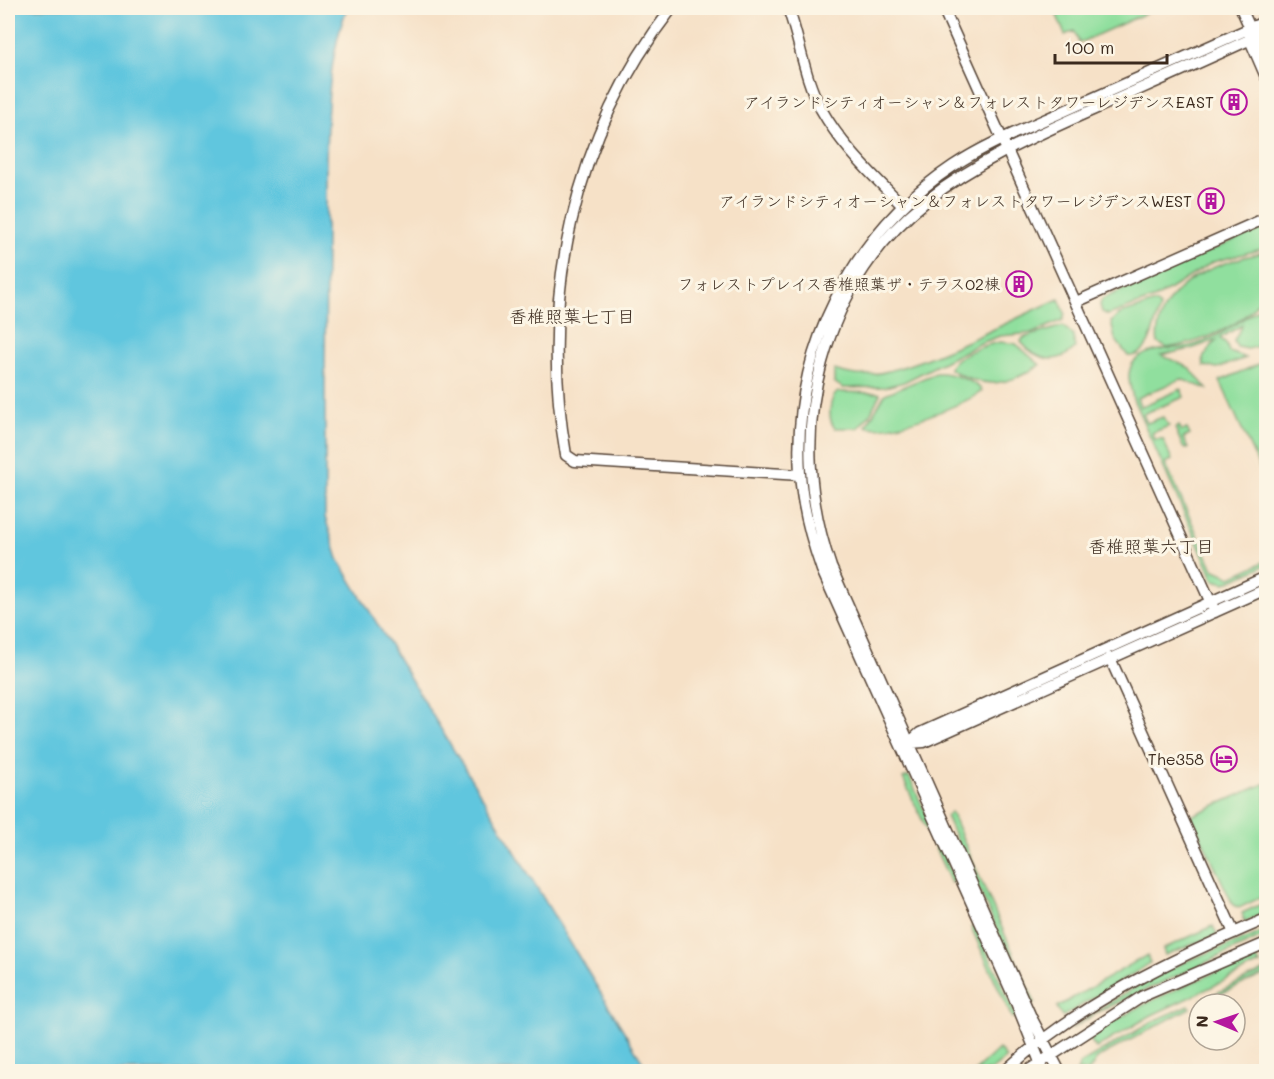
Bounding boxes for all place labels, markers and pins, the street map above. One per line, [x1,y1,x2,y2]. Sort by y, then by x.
building icon: アイランドシティオーシャン＆フォレストタワーレジデンスEAST [1219,87,1249,117]
place label: アイランドシティオーシャン＆フォレストタワーレジデンスEAST [744,91,1214,112]
building icon: アイランドシティオーシャン＆フォレストタワーレジデンスWEST [1196,186,1226,216]
place label: アイランドシティオーシャン＆フォレストタワーレジデンスWEST [719,190,1192,211]
building icon: フォレストプレイス香椎照葉ザ・テラス02棟 [1004,269,1034,299]
place label: フォレストプレイス香椎照葉ザ・テラス02棟 [678,273,1000,294]
hotel icon: The358 [1209,744,1239,774]
place label: The358 [1148,748,1204,769]

